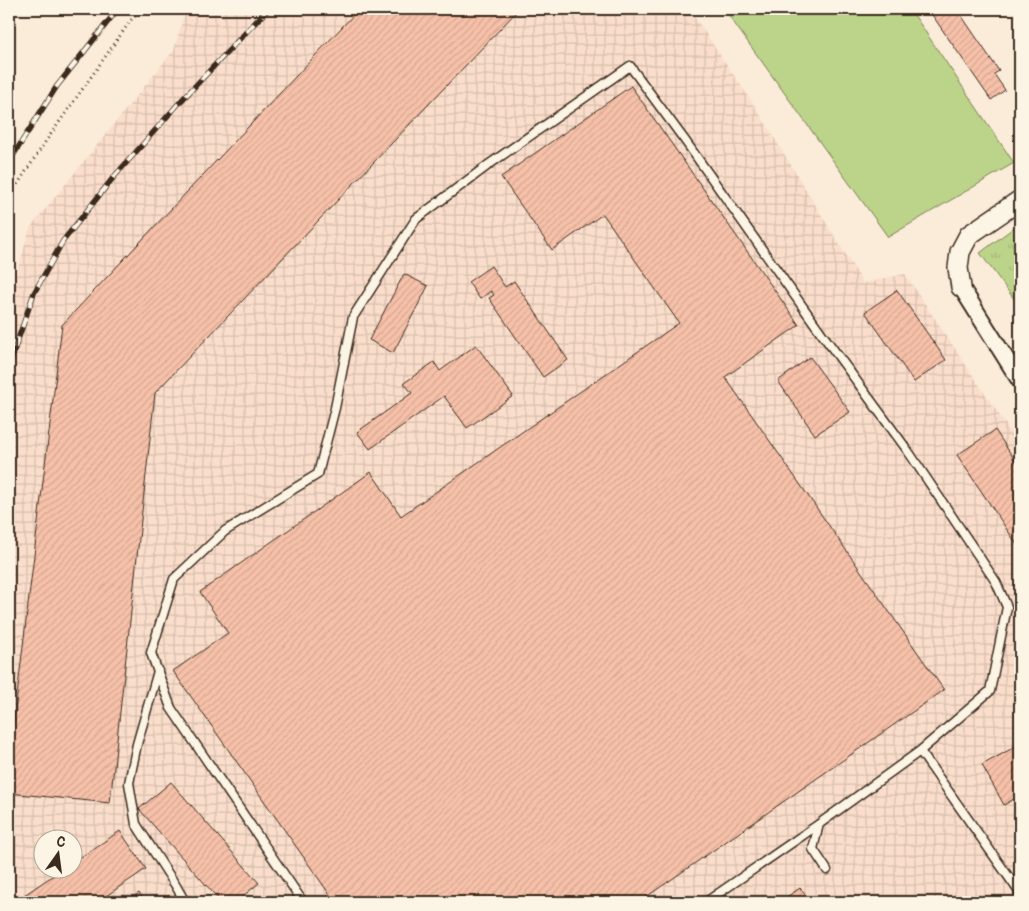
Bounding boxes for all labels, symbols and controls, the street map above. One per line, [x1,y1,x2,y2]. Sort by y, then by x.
north arrow [32,828,82,878]
text: С [55,833,68,851]

